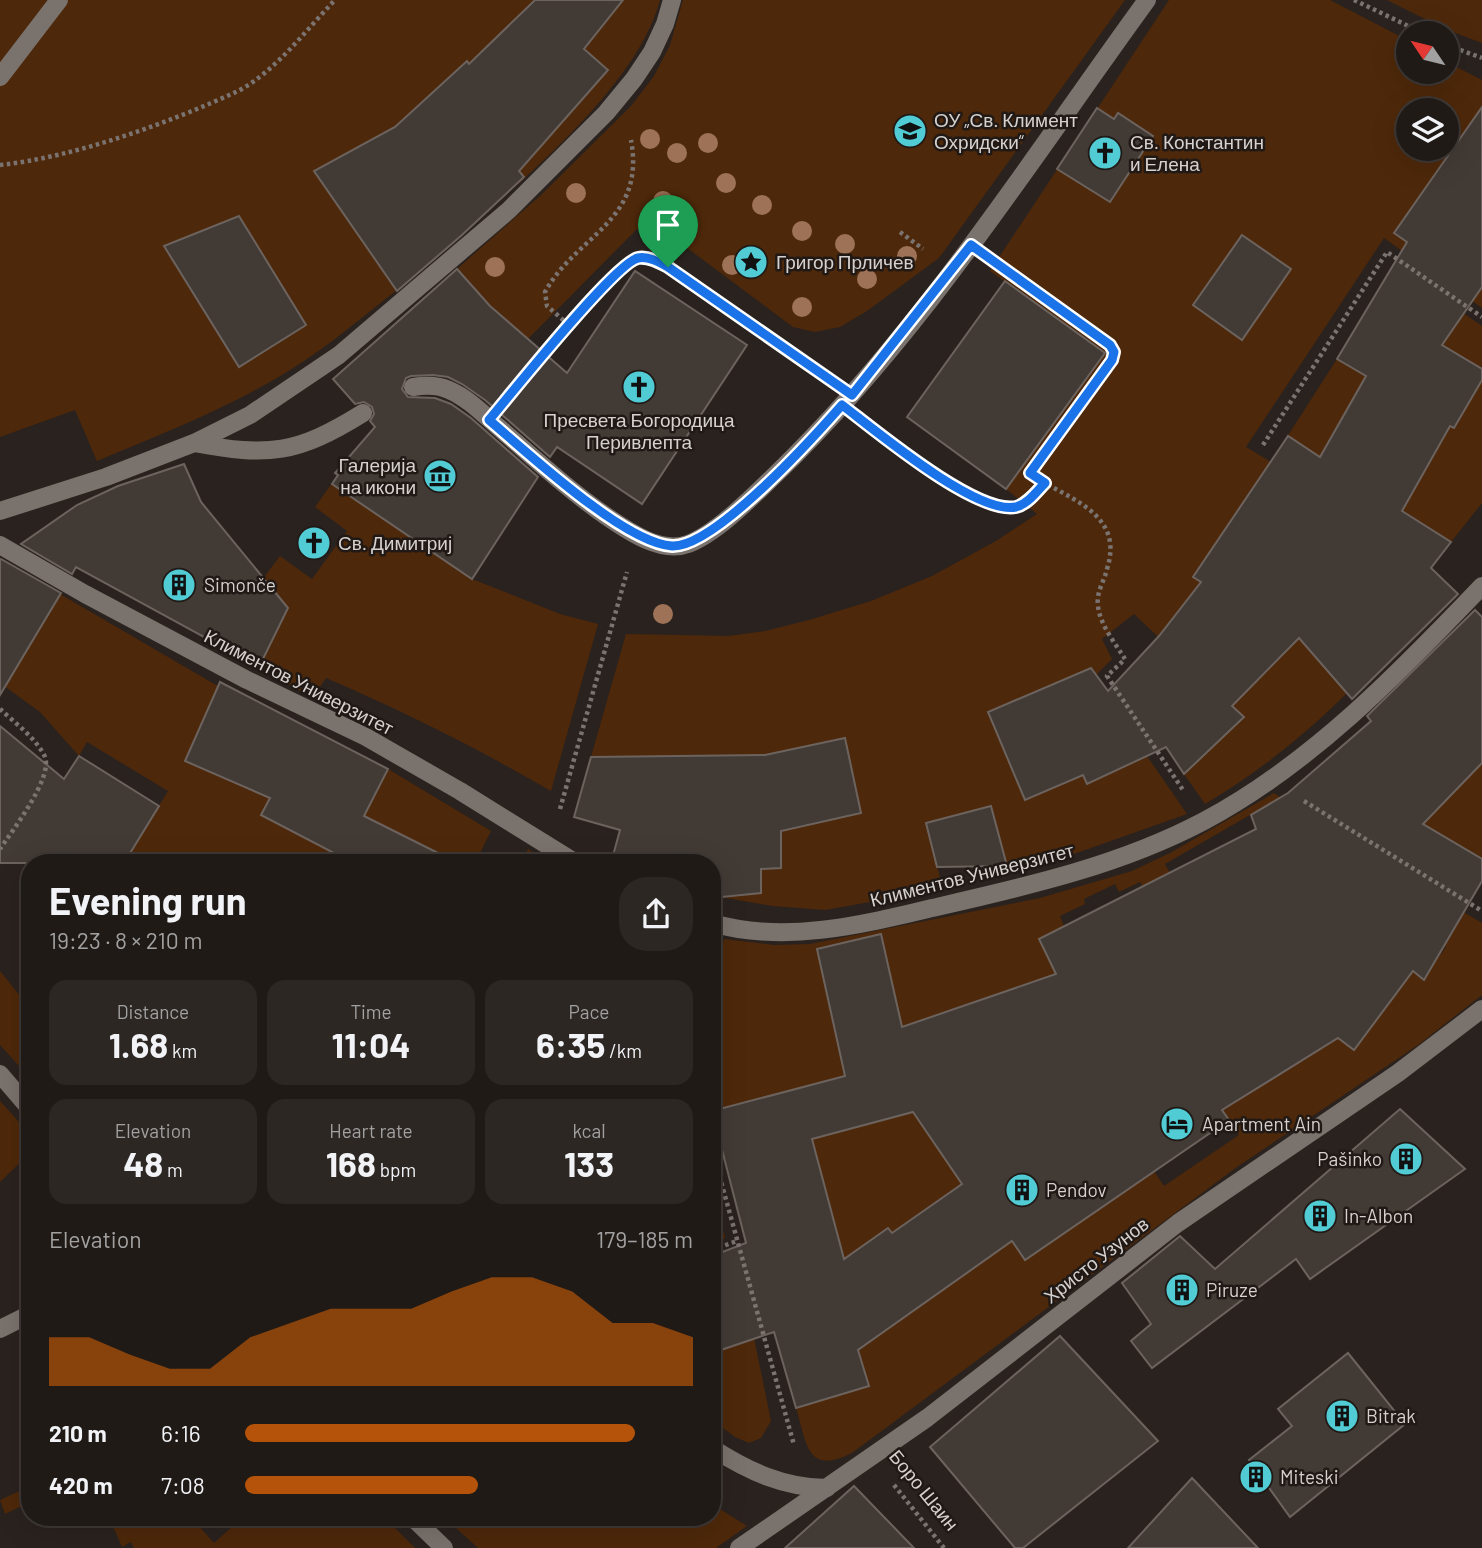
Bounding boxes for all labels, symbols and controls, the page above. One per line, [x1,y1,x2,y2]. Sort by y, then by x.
north arrow [1396,21,1460,84]
map controls [1396,21,1459,161]
button: layers [1396,98,1459,161]
place label: ОУ „Св. Климент Охридски“ [934,108,1078,153]
school or university icon: ОУ „Св. Климент Охридски“ [891,112,929,150]
place label: Св. Константин и Елена [1130,130,1264,175]
church icon: Св. Константин и Елена [1086,134,1124,172]
pin [638,195,698,267]
icon: arrive [649,206,687,244]
place icon: Григор Прличев [732,243,770,281]
place label: Григор Прличев [776,250,914,273]
church icon: Пресвета Богородица Перивлепта [620,368,658,406]
place label: Пресвета Богородица Перивлепта [544,408,735,453]
place label: Галерија на икони [339,453,416,498]
museum icon: Галерија на икони [421,457,459,495]
church icon: Св. Димитриј [295,524,333,562]
place label: Св. Димитриј [338,531,452,554]
building icon: Simonče [160,566,198,604]
place label: Simonče [204,573,276,596]
street label: Климентов Универзитет [201,624,398,739]
street label: Климентов Универзитет [867,838,1077,911]
text: Evening run [49,877,247,923]
button: share [619,877,693,951]
text: 19:23 · 8 × 210 m [49,926,202,954]
text: Distance [117,1000,189,1023]
text: Time [350,1000,392,1023]
text: Pace [569,1000,609,1023]
text: 1.68 [109,1023,168,1065]
text: 11:04 [332,1023,410,1065]
text: 6:35 [536,1023,605,1065]
text: km [168,1039,197,1062]
text: /km [605,1039,642,1062]
hotel icon: Apartment Ain [1158,1105,1196,1143]
place label: Apartment Ain [1202,1112,1321,1135]
text: Elevation [115,1119,191,1142]
text: Heart rate [329,1119,413,1142]
text: kcal [572,1119,606,1142]
building icon: Pašinko [1387,1140,1425,1178]
text: 48 [123,1142,163,1184]
text: 168 [326,1142,376,1184]
text: 133 [564,1142,614,1184]
place label: Pašinko [1317,1147,1382,1170]
text: m [163,1158,183,1181]
text: bpm [376,1158,416,1181]
building icon: Pendov [1003,1171,1041,1209]
place label: Pendov [1046,1178,1107,1201]
building icon: In-Albon [1301,1197,1339,1235]
place label: In-Albon [1344,1204,1413,1227]
street label: Христо Узунов [1039,1212,1153,1308]
text: Elevation [49,1225,142,1253]
text: 179–185 m [596,1225,693,1253]
building icon: Piruze [1163,1271,1201,1309]
place label: Piruze [1206,1278,1258,1301]
building icon: Bitrak [1323,1397,1361,1435]
place label: Bitrak [1366,1404,1416,1427]
text: 210 m [49,1419,107,1447]
text: 6:16 [161,1419,201,1447]
street label: Боро Шаин [885,1445,964,1535]
building icon: Miteski [1237,1458,1275,1496]
place label: Miteski [1280,1465,1339,1488]
text: 420 m [49,1471,113,1499]
text: 7:08 [161,1471,205,1499]

